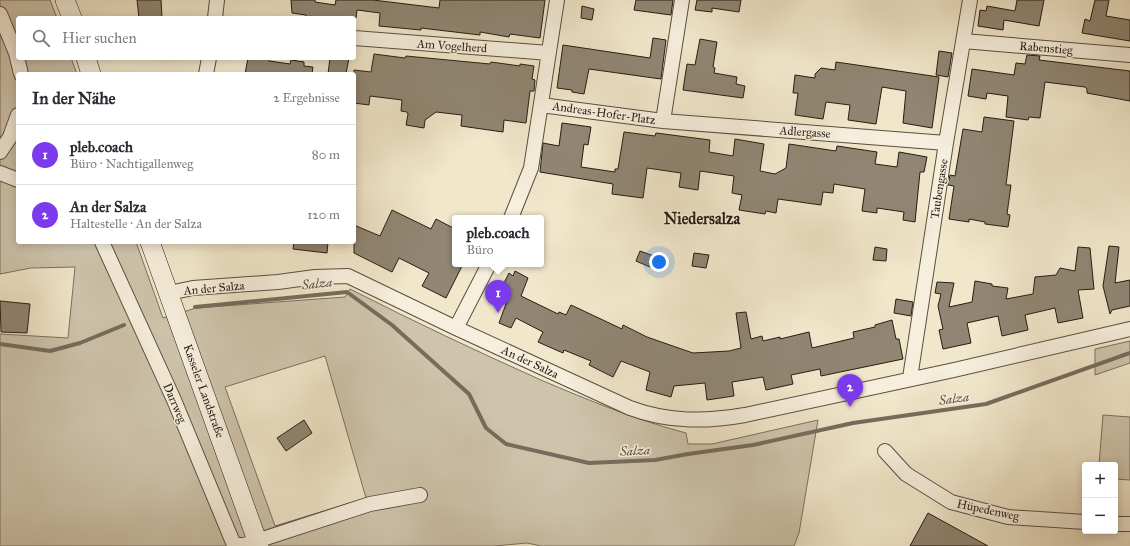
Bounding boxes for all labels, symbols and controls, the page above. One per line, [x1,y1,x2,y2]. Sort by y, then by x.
search box [16,16,356,60]
icon: search [30,27,52,49]
text: Hier suchen [62,29,137,47]
street label: Am Vogelherd [415,36,488,56]
street label: Rabenstieg [1019,39,1074,58]
text: In der Nähe [32,88,116,109]
text: 2 Ergebnisse [273,90,340,106]
street label: Andreas-Hofer-Platz [551,99,657,127]
street label: Adlergasse [778,123,831,142]
text: pleb.coach [70,138,133,156]
text: 1 [42,147,48,163]
text: 80 m [312,147,340,163]
text: Büro · Nachtigallenweg [70,156,193,172]
street label: Taubengasse [927,158,952,220]
text: An der Salza [70,198,146,216]
text: 2 [42,207,48,223]
text: 120 m [307,207,340,223]
district label: Niedersalza [664,209,741,228]
popup [452,215,544,267]
text: Haltestelle · An der Salza [70,216,202,232]
text: pleb.coach [466,224,530,242]
text: Büro [466,242,493,258]
your location [649,252,669,272]
water label: Salza [300,274,333,294]
street label: An der Salza [182,278,246,298]
pin: 1 [485,280,511,313]
street label: Kasseler Landstraße [181,342,227,440]
street label: An der Salza [498,342,561,382]
pin: 2 [837,374,863,407]
street label: Darrweg [159,381,190,426]
water label: Salza [937,389,970,409]
water label: Salza [618,442,651,460]
map controls [1082,462,1118,534]
button: + [1082,462,1118,498]
street label: Hüpedenweg [955,497,1021,524]
button: − [1082,498,1118,534]

